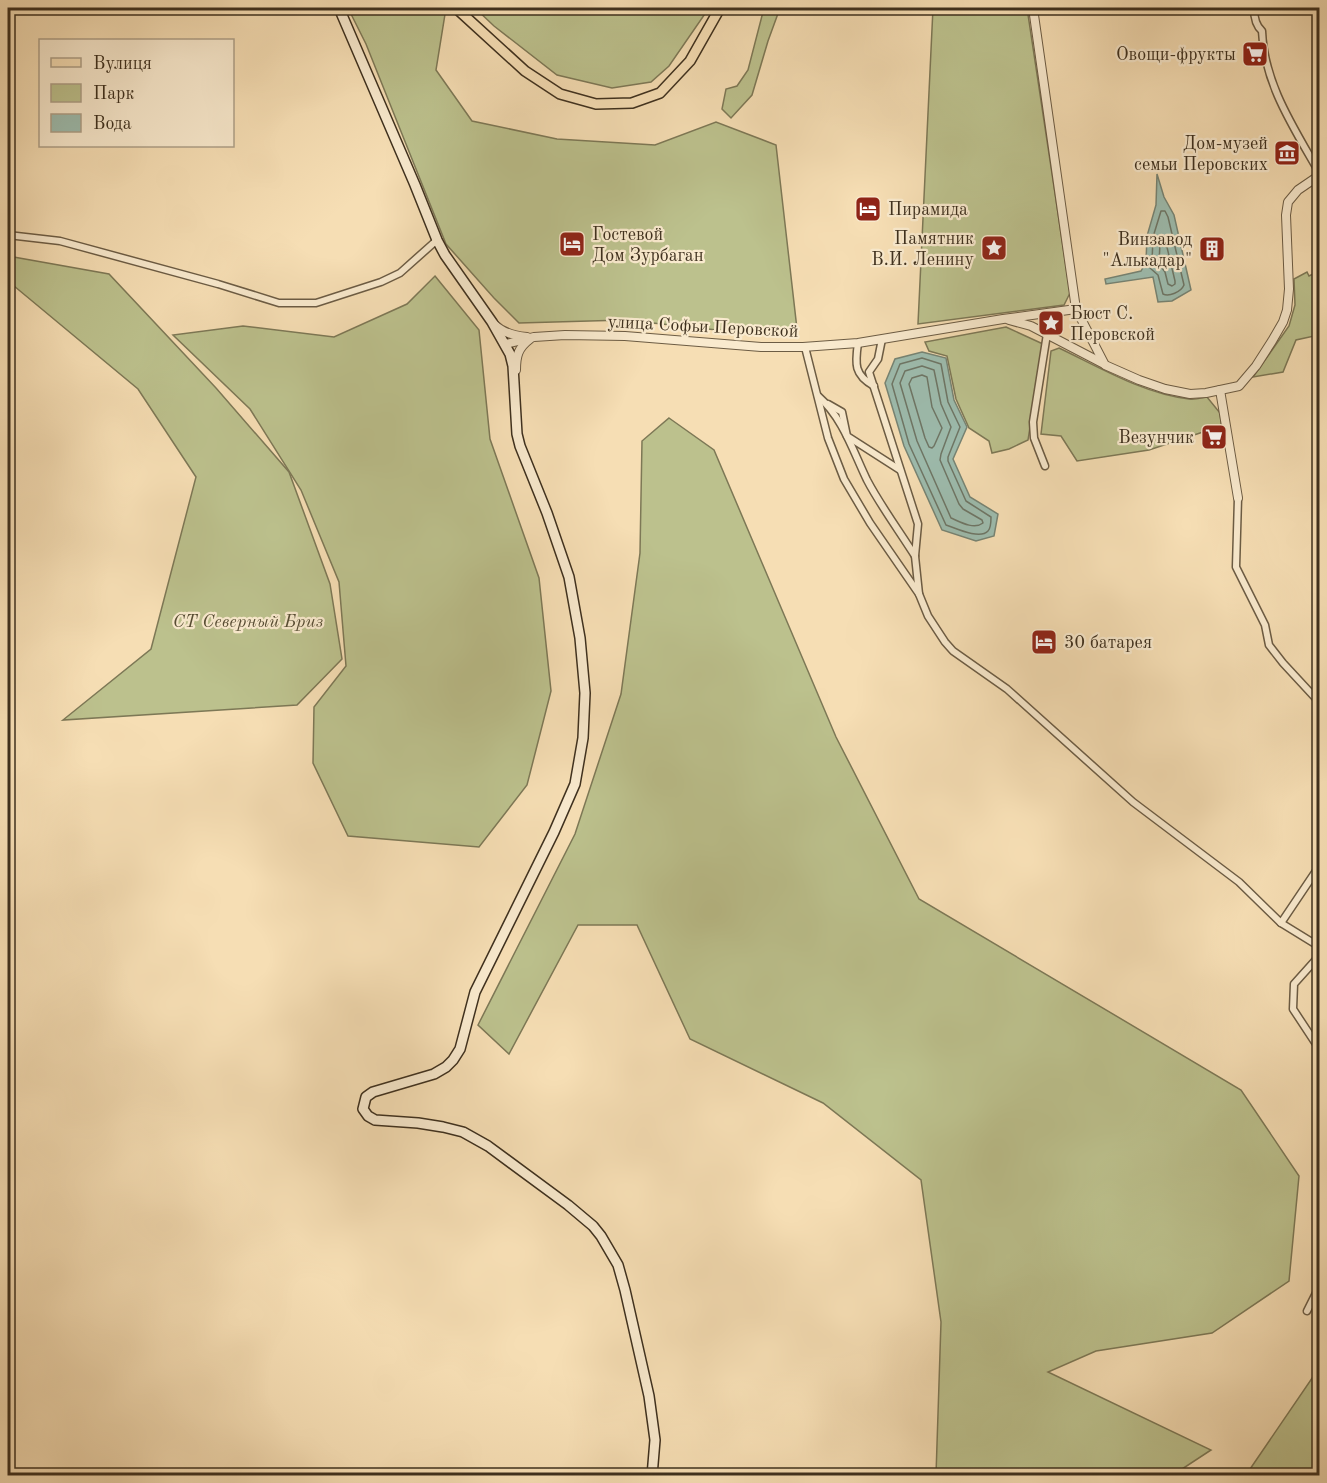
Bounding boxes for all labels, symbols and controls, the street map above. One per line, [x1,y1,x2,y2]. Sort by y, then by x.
legend [39,39,234,147]
supermarket icon: Овощи-фрукты [1240,39,1270,69]
place label: Овощи-фрукты [1116,46,1236,65]
text: Вулиця [93,55,152,73]
text: Парк [93,85,134,103]
text: Вода [93,115,132,133]
place label: Дом-музей семьи Перовских [1134,135,1268,174]
museum icon: Дом-музей семьи Перовских [1272,138,1302,168]
hotel icon: Пирамида [853,194,883,224]
place label: Пирамида [888,201,968,219]
place label: Гостевой Дом Зурбаган [592,226,704,265]
hotel icon: Гостевой Дом Зурбаган [557,229,587,259]
place label: Памятник В.И. Ленину [871,230,974,269]
place label: Винзавод "Алькадар" [1103,231,1192,270]
place icon: Памятник В.И. Ленину [979,233,1009,263]
building icon: Винзавод "Алькадар" [1197,234,1227,264]
place label: Бюст С. Перовской [1070,305,1155,344]
place icon: Бюст С. Перовской [1036,308,1066,338]
street label: улица Софьи Перовской [607,313,799,342]
supermarket icon: Везунчик [1199,422,1229,452]
place label: Везунчик [1118,429,1194,447]
park label: СТ Северный Бриз [173,613,323,631]
hotel icon: 30 батарея [1029,627,1059,657]
place label: 30 батарея [1064,634,1152,652]

